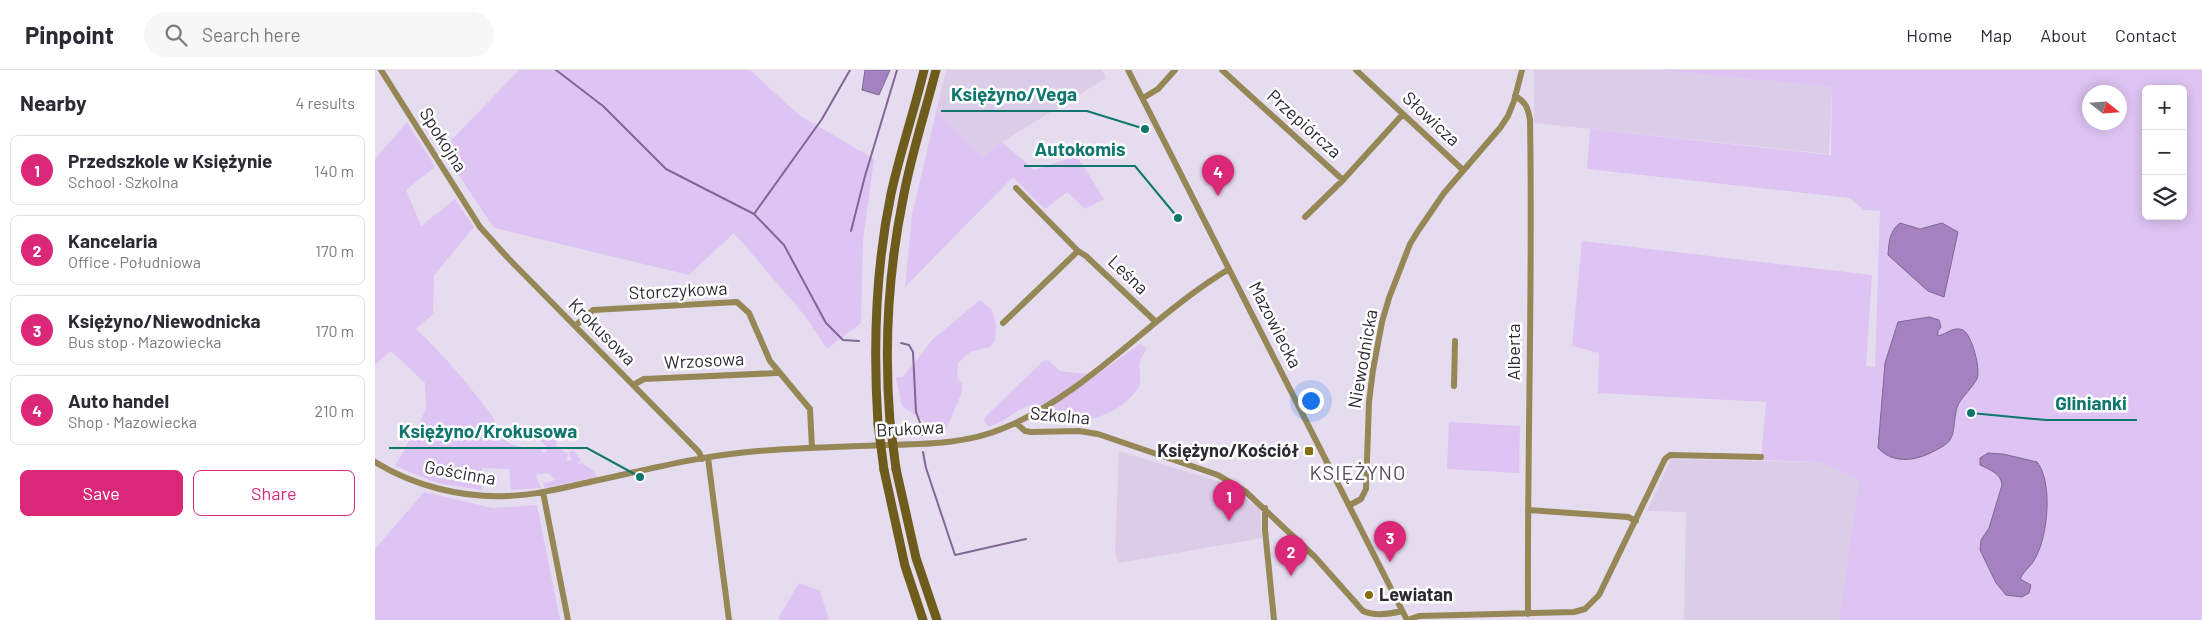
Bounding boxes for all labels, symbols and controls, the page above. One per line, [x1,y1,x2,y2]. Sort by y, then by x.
search box [144,12,494,57]
text: Pinpoint [25,20,114,49]
icon: search [162,21,190,49]
text: Search here [202,23,301,46]
text: Home [1906,24,1952,46]
text: Map [1980,24,2012,46]
text: About [2040,24,2087,46]
text: Contact [2115,24,2177,46]
callout: Księżyno/Vega [941,77,1087,111]
text: Księżyno/Vega [951,82,1077,105]
street label: Przepiórcza [1263,84,1346,162]
north arrow [2082,85,2127,130]
map controls [2142,85,2187,220]
button: + [2142,85,2187,130]
street label: Słowicza [1398,86,1465,150]
text: Nearby [20,90,86,115]
text: 4 results [295,93,355,112]
street label: Spokojna [415,103,472,176]
button: − [2142,130,2187,175]
callout: Autokomis [1024,132,1135,166]
text: Autokomis [1035,137,1125,160]
text: Przedszkole w Księżynie [68,149,273,172]
pin: 4 [1202,155,1234,196]
text: 1 [34,161,40,180]
text: 140 m [314,161,354,180]
text: School · Szkolna [68,172,178,191]
button: layers [2142,175,2187,220]
text: Kancelaria [68,229,158,252]
text: 2 [33,241,41,260]
text: 170 m [315,241,354,260]
street label: Leśna [1104,250,1153,299]
text: Office · Południowa [68,252,201,271]
street label: Storczykowa [628,276,728,304]
street label: Mazowiecka [1245,278,1307,371]
street label: Krokusowa [565,293,641,369]
street label: Niewodnicka [1342,308,1382,410]
text: Księżyno/Niewodnicka [68,309,261,332]
text: 3 [33,321,41,340]
text: 170 m [315,321,354,340]
street label: Alberta [1502,324,1524,380]
text: Bus stop · Mazowiecka [68,332,222,351]
street label: Wrzosowa [663,347,745,373]
callout: Glinianki [2046,386,2137,420]
your location [1298,388,1324,414]
text: Auto handel [68,389,169,412]
text: Glinianki [2055,391,2127,414]
text: 4 [32,401,42,420]
text: 210 m [315,401,354,420]
street label: Szkolna [1029,401,1091,429]
text: Shop · Mazowiecka [68,412,197,431]
callout: Księżyno/Krokusowa [389,414,587,448]
street label: Brukowa [876,415,944,441]
text: Księżyno/Krokusowa [399,419,577,442]
place label: Księżyno/Kościół [1157,439,1299,461]
marker: Księżyno/Kościół [1303,445,1315,457]
street label: Gościnna [423,455,498,489]
district label: KSIĘŻYNO [1310,460,1407,484]
button: Save [20,470,183,516]
button: Share [193,470,355,516]
pin: 1 [1213,480,1245,521]
pin: 3 [1374,521,1406,562]
pin: 2 [1275,535,1307,576]
place label: Lewiatan [1379,583,1453,605]
marker: Lewiatan [1363,589,1375,601]

